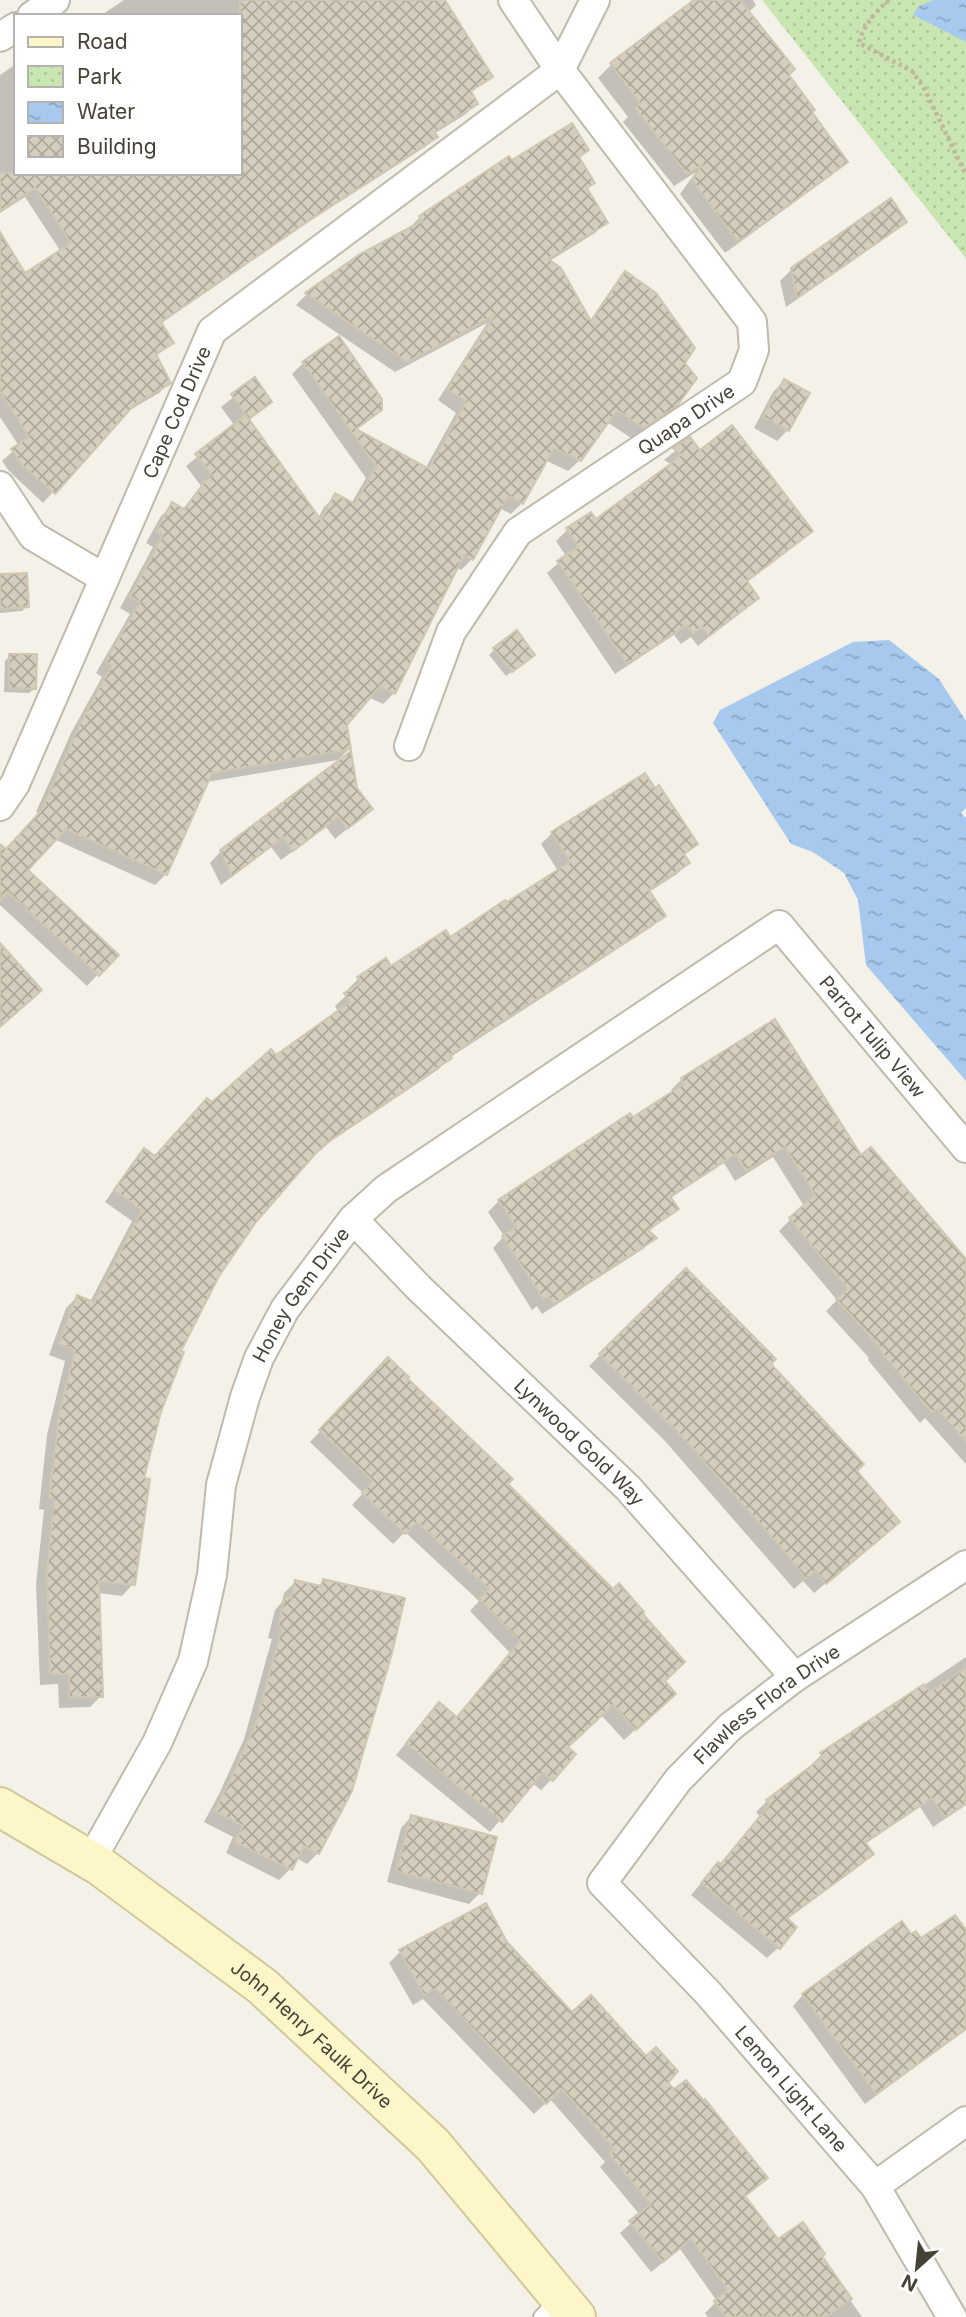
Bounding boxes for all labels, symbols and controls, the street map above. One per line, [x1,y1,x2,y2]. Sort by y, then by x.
legend [14,14,242,175]
text: Road [77,29,128,54]
text: Park [77,64,122,89]
text: Water [77,99,135,124]
text: Building [77,134,157,159]
street label: Cape Cod Drive [138,343,216,482]
street label: Quapa Drive [633,379,739,460]
street label: Parrot Tulip View [815,971,930,1102]
street label: Honey Gem Drive [247,1223,354,1366]
street label: Lynwood Gold Way [510,1374,650,1510]
street label: Flawless Flora Drive [688,1639,844,1769]
street label: John Henry Faulk Drive [226,1955,398,2113]
street label: Lemon Light Lane [730,2021,852,2157]
north arrow [882,2233,952,2303]
text: N [898,2269,921,2296]

